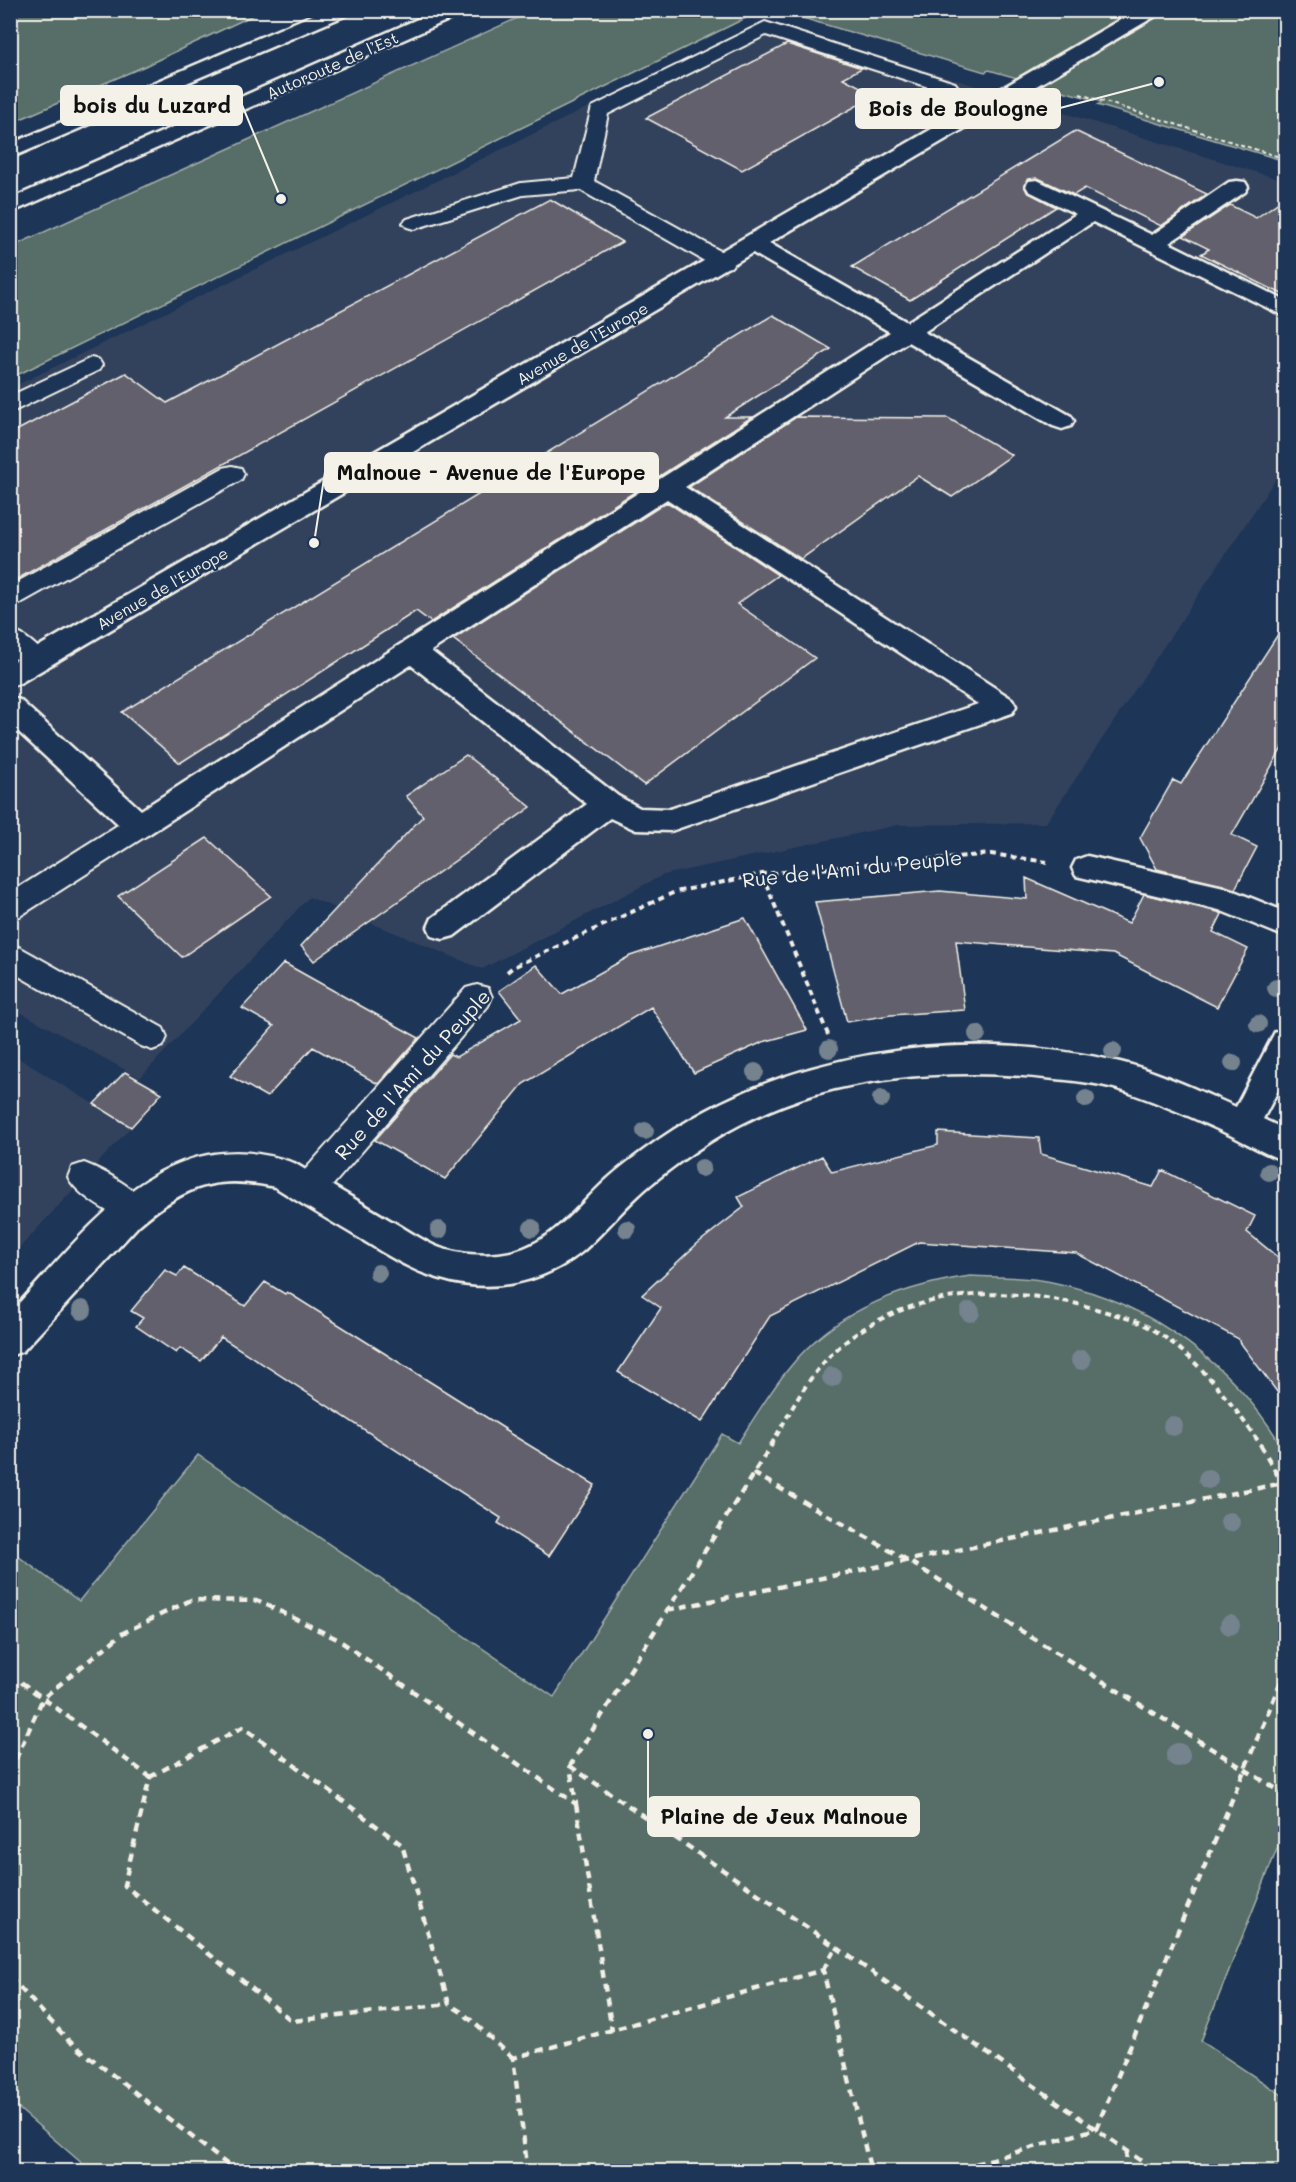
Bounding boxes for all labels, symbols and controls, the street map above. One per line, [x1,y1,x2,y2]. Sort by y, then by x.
street label: Autoroute de l’Est [263,26,401,104]
callout: bois du Luzard [61,86,242,125]
callout: Bois de Boulogne [856,89,1060,128]
text: bois du Luzard [73,91,231,118]
text: Bois de Boulogne [868,94,1048,121]
street label: Avenue de l'Europe [512,297,652,389]
callout: Malnoue - Avenue de l'Europe [325,453,658,492]
text: Malnoue - Avenue de l'Europe [336,458,646,485]
street label: Avenue de l'Europe [92,542,232,634]
street label: Rue de l'Ami du Peuple [741,844,963,892]
street label: Rue de l'Ami du Peuple [328,983,496,1165]
callout: Plaine de Jeux Malnoue [648,1797,919,1836]
text: Plaine de Jeux Malnoue [660,1802,908,1829]

